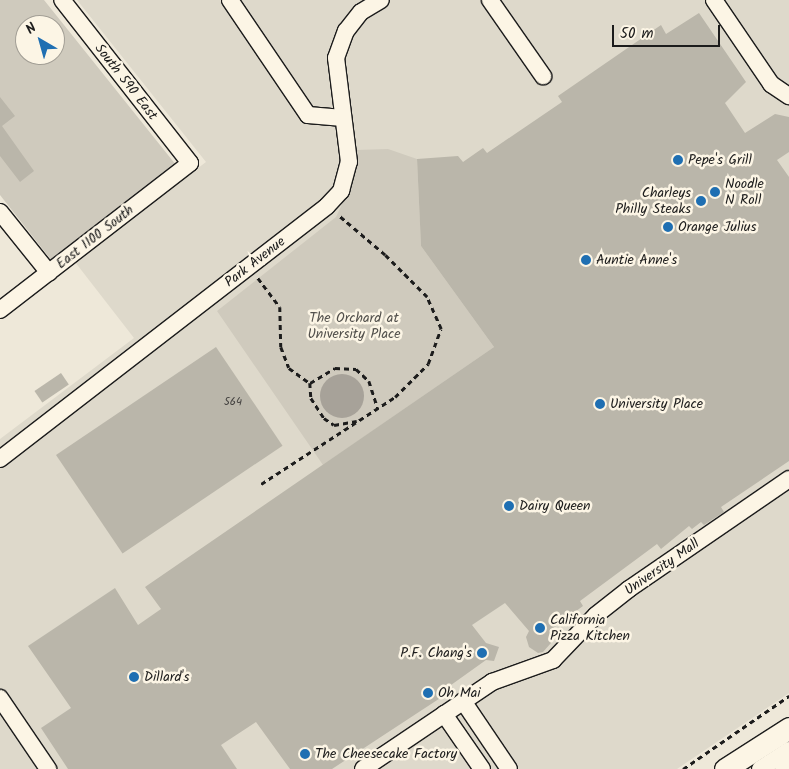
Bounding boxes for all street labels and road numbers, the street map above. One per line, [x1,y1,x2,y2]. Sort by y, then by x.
street label: South 590 East [91,41,161,123]
street label: East 1100 South [53,202,137,272]
street label: Park Avenue [221,233,289,291]
street label: University Mall [621,535,703,599]

